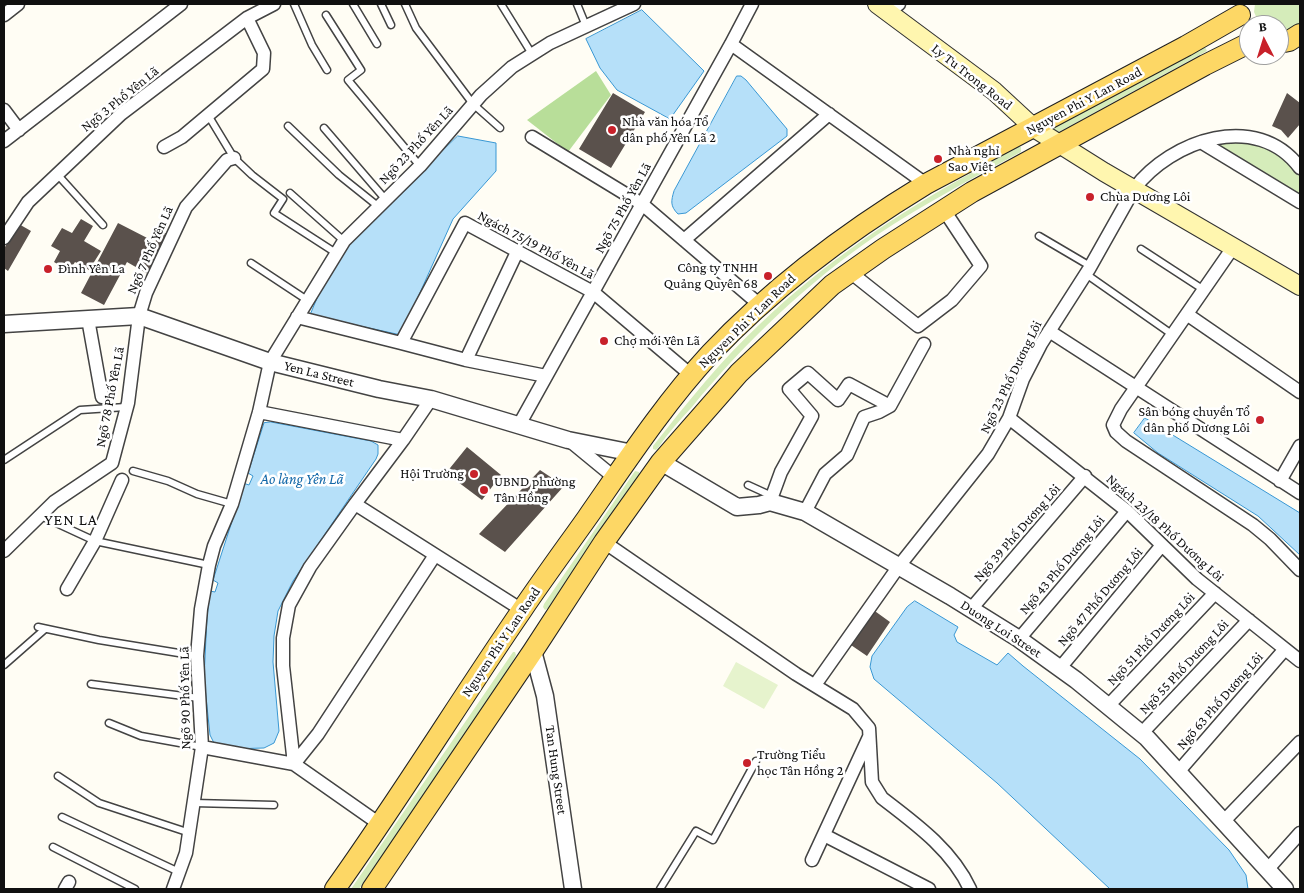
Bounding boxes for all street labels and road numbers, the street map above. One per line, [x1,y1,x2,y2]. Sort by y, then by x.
street label: Ly Tu Trong Road [928,40,1016,114]
street label: Ngõ 3 Phố Yên Lã [78,63,162,135]
street label: Nguyen Phi Y Lan Road [1023,63,1145,139]
street label: Ngõ 23 Phố Yên Lã [375,102,457,188]
street label: Ngõ 75 Phố Yên Lã [591,160,655,256]
street label: Ngõ 7 Phố Yên Lã [123,203,177,297]
street label: Ngách 75/19 Phố Yên Lã [475,207,597,283]
street label: Nguyen Phi Y Lan Road [695,270,799,372]
street label: Ngõ 23 Phố Dương Lôi [976,318,1046,436]
street label: Ngõ 78 Phố Yên Lã [92,345,128,449]
street label: Yen La Street [282,357,356,391]
street label: Ngách 23/18 Phố Dương Lôi [1103,471,1227,585]
street label: Ngõ 39 Phố Dương Lôi [970,481,1064,585]
street label: Ngõ 43 Phố Dương Lôi [1016,512,1108,618]
street label: Ngõ 47 Phố Dương Lôi [1054,544,1146,650]
street label: Nguyen Phi Y Lan Road [458,584,544,700]
street label: Ngõ 51 Phố Dương Lôi [1103,589,1199,689]
street label: Duong Loi Street [957,596,1045,662]
street label: Ngõ 55 Phố Dương Lôi [1136,616,1232,718]
street label: Ngõ 90 Phố Yên Lã [176,646,194,750]
street label: Ngõ 63 Phố Dương Lôi [1173,649,1267,753]
street label: Tan Hung Street [541,724,571,816]

